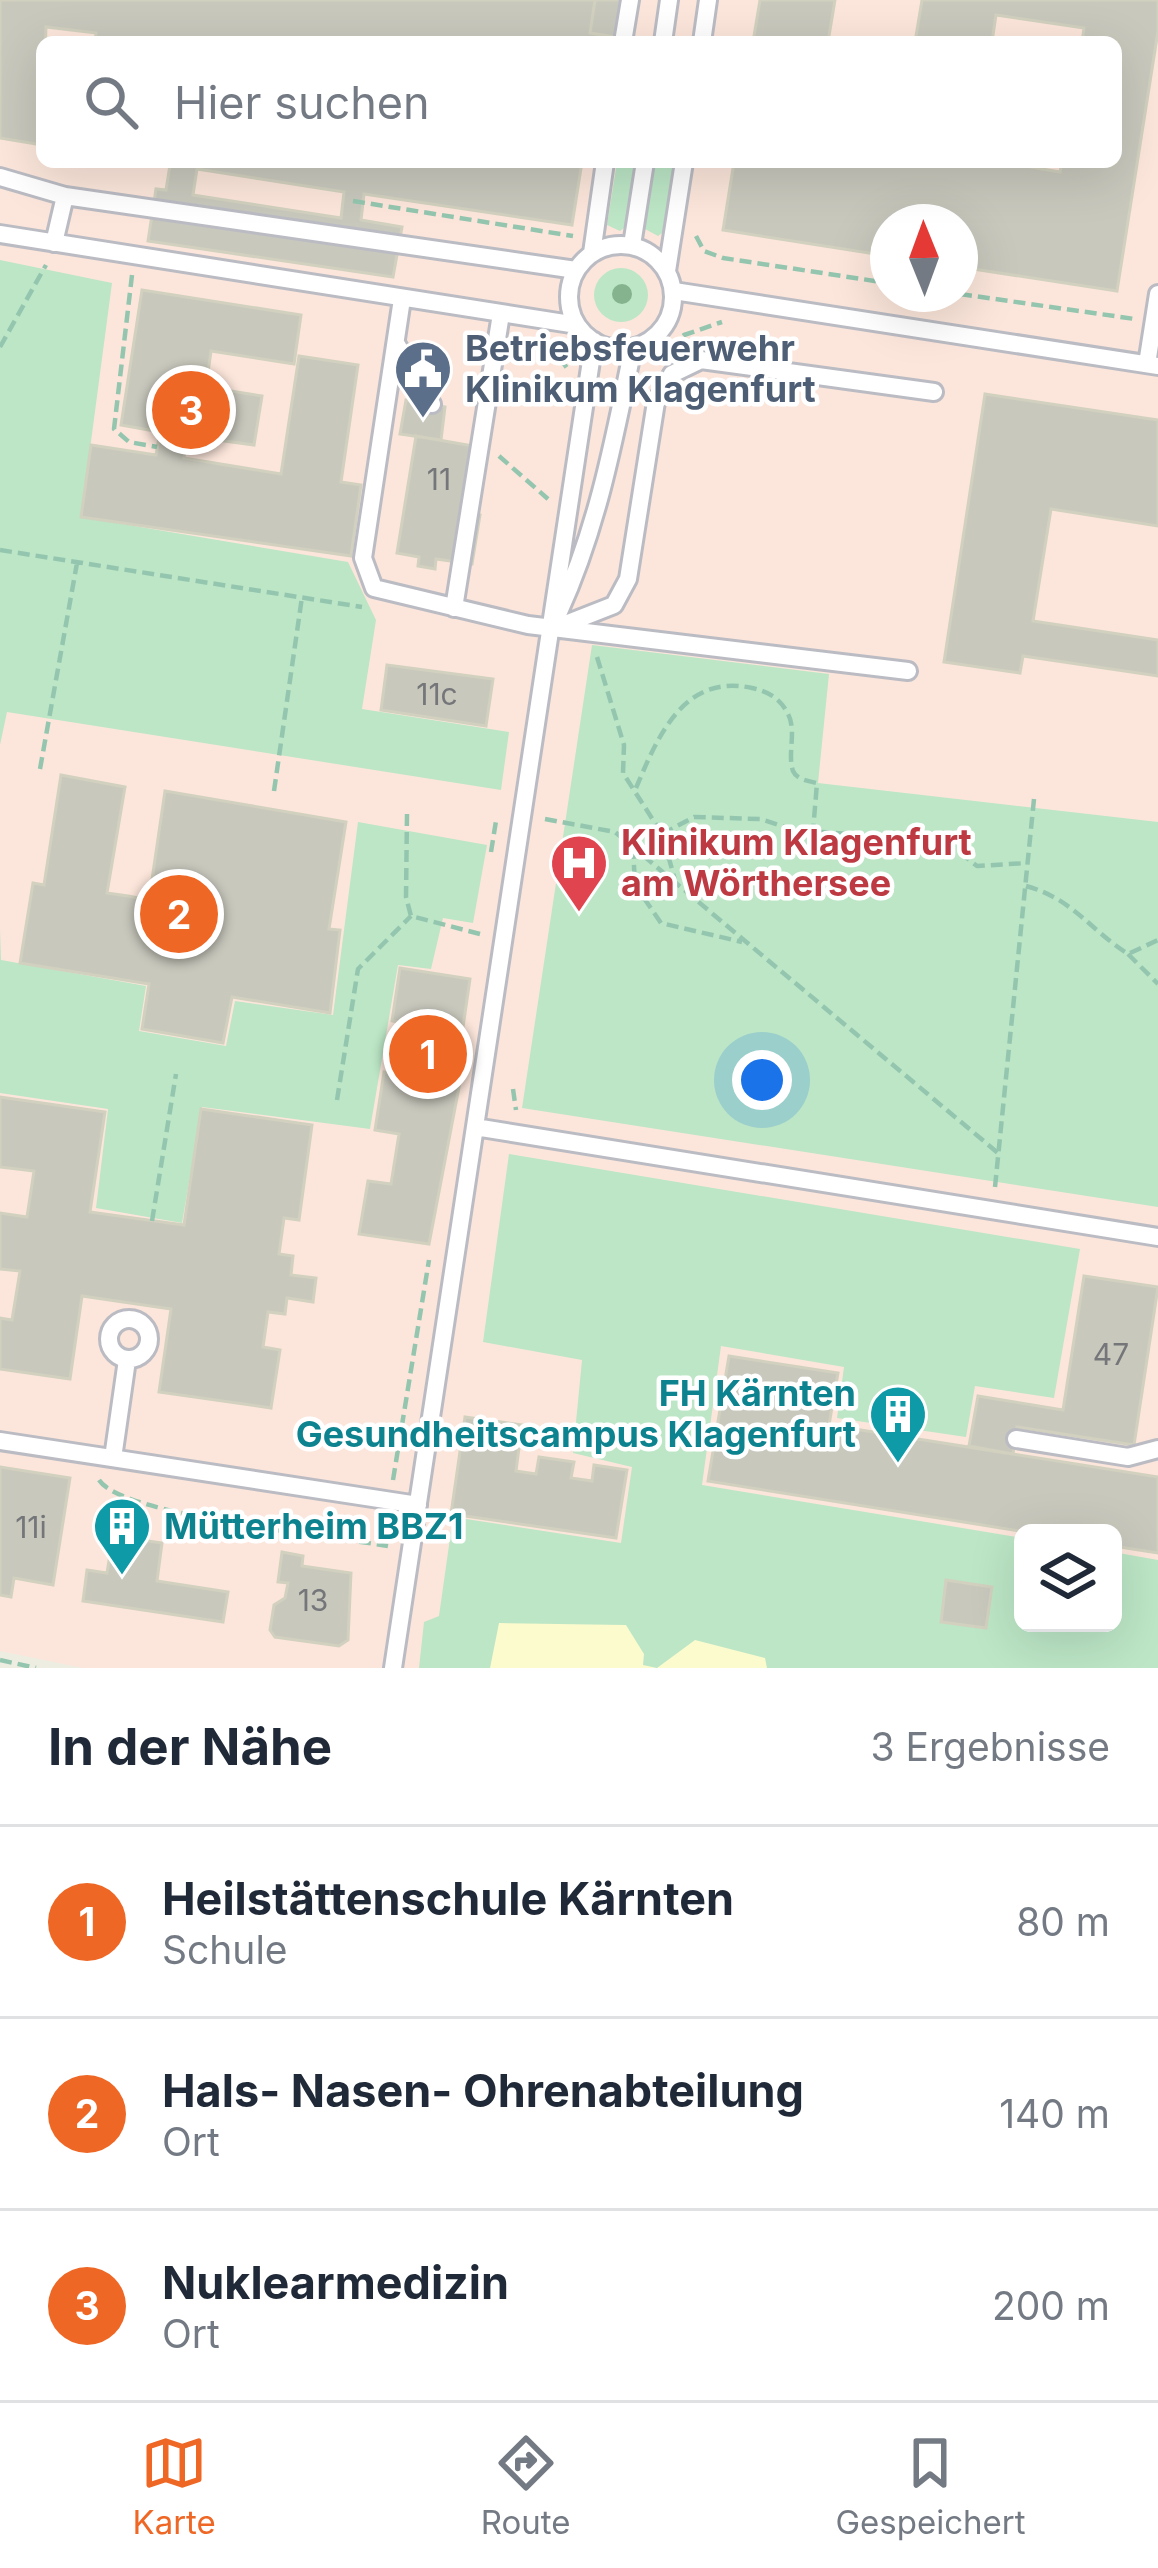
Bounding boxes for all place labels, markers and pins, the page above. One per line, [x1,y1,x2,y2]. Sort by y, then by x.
place label: Betriebsfeuerwehr Klinikum Klagenfurt [465,326,816,411]
public building icon: Betriebsfeuerwehr Klinikum Klagenfurt [392,338,454,420]
pin: 3 [152,365,230,455]
place label: Klinikum Klagenfurt am Wörthersee [621,820,972,905]
hospital icon: Klinikum Klagenfurt am Wörthersee [548,832,610,914]
pin: 2 [140,869,218,959]
pin: 1 [389,1009,467,1099]
place label: FH Kärnten Gesundheitscampus Klagenfurt [296,1371,856,1456]
building icon: FH Kärnten Gesundheitscampus Klagenfurt [867,1383,929,1465]
building icon: Mütterheim BBZ1 [91,1495,153,1577]
place label: Mütterheim BBZ1 [164,1504,463,1548]

